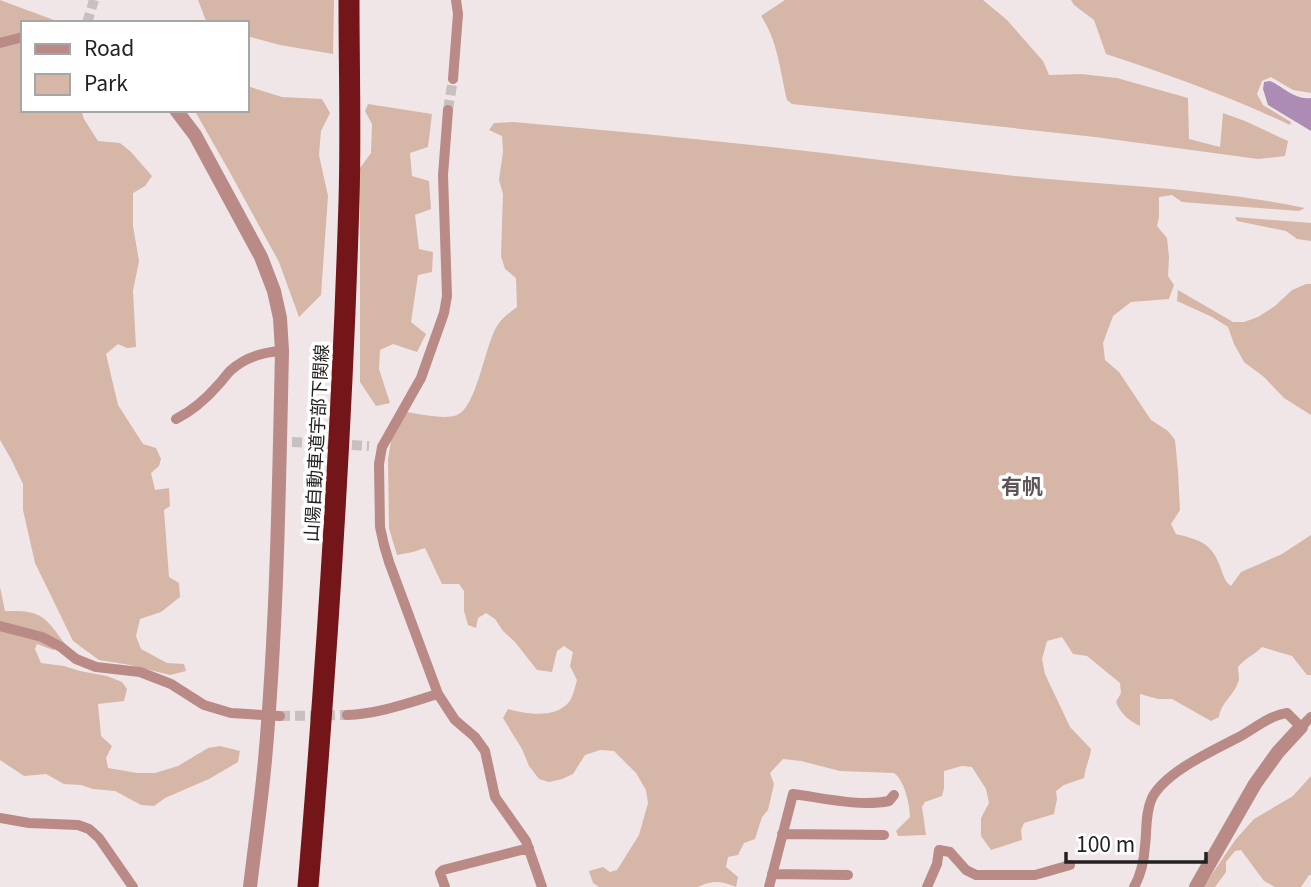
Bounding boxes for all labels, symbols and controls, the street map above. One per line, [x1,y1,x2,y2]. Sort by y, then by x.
legend [21,21,248,112]
text: Road [84,32,134,62]
text: Park [84,67,128,97]
street label: 山陽自動車道宇部下関線 [297,343,333,543]
district label: 有帆 [1001,470,1043,500]
scale bar [1066,820,1206,864]
text: 100 m [1076,828,1135,858]

